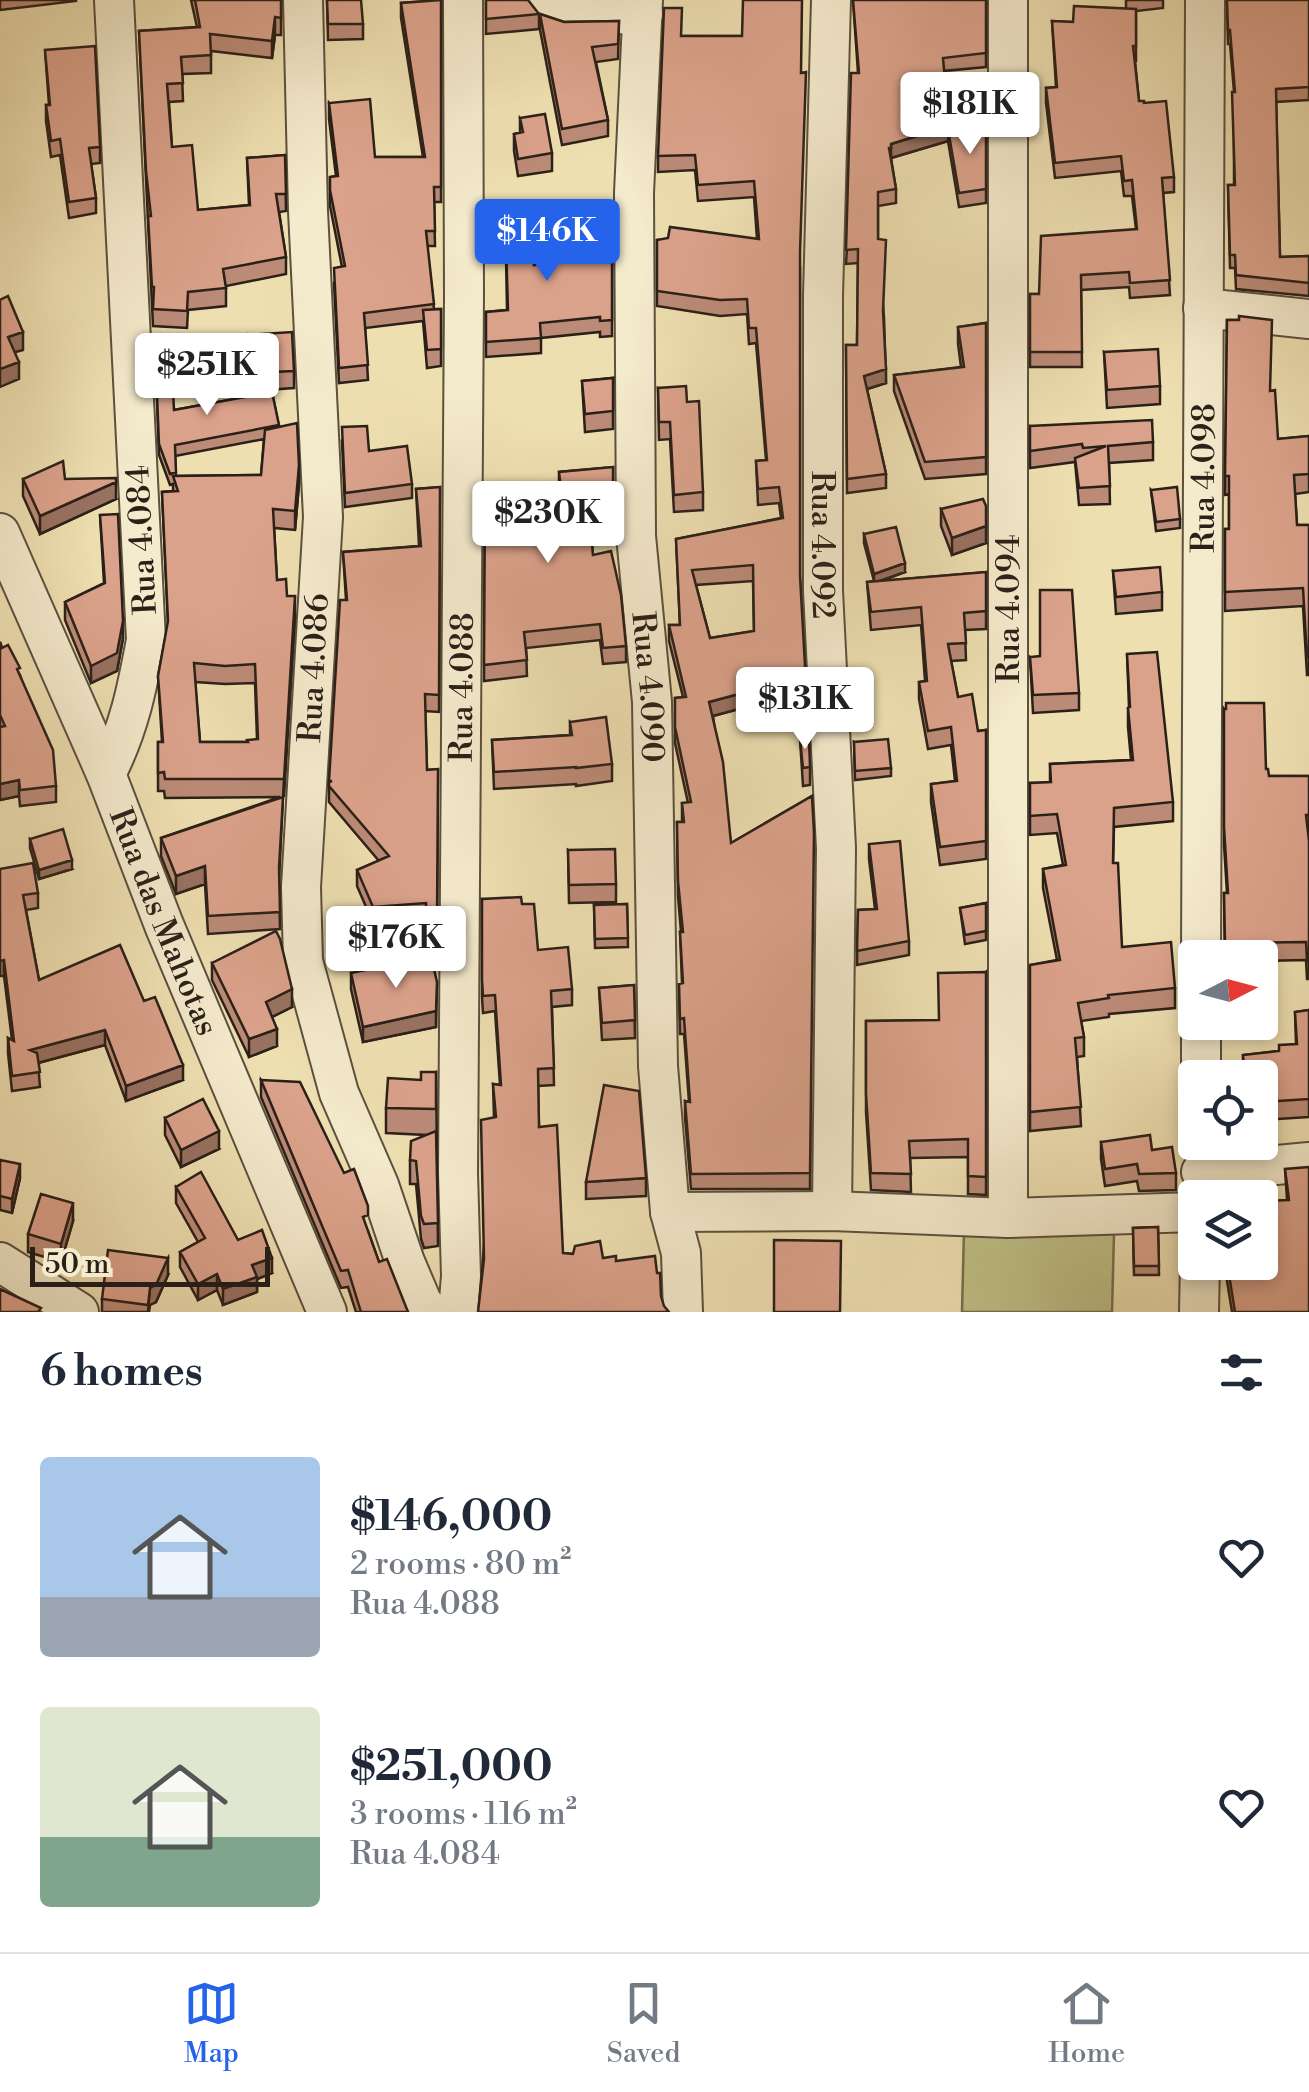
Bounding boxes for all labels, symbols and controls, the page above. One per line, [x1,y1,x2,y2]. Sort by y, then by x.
pin: $181K [900,72,1040,157]
text: $181K [922,84,1018,124]
pin: $146K [477,199,617,284]
text: $146K [497,211,597,251]
pin: $251K [137,333,277,418]
text: $251K [157,345,257,385]
street label: Rua 4.098 [1184,403,1224,553]
street label: Rua 4.084 [118,464,166,616]
street label: Rua 4.092 [802,471,843,620]
pin: $230K [478,481,618,566]
text: $230K [494,493,602,533]
street label: Rua 4.094 [989,535,1029,683]
street label: Rua 4.086 [290,592,338,744]
street label: Rua 4.090 [622,610,672,763]
street label: Rua 4.088 [442,612,483,762]
pin: $131K [735,667,875,752]
text: $131K [758,679,852,719]
street label: Rua das Mahotas [100,803,227,1042]
pin: $176K [326,906,466,991]
text: $176K [348,918,444,958]
north arrow [1178,940,1278,1040]
map controls [1178,940,1278,1280]
button: locate [1178,1060,1278,1160]
button: layers [1178,1180,1278,1280]
scale bar [30,1242,270,1286]
text: 50 m [45,1247,109,1282]
icon: filters [1214,1345,1269,1400]
text: 6 homes [40,1346,203,1399]
text: $146,000 [350,1491,552,1544]
icon: home [120,1497,240,1617]
icon: heart [1214,1530,1269,1585]
text: 2 rooms · 80 m² [350,1544,571,1584]
text: Rua 4.088 [350,1584,500,1624]
text: $251,000 [350,1741,552,1794]
icon: home [120,1747,240,1867]
icon: heart [1214,1780,1269,1835]
text: 3 rooms · 116 m² [350,1794,577,1834]
text: Rua 4.084 [350,1834,500,1874]
tab: Map [184,1976,239,2071]
tab: Saved [607,1976,680,2071]
tab: Home [1048,1976,1125,2071]

